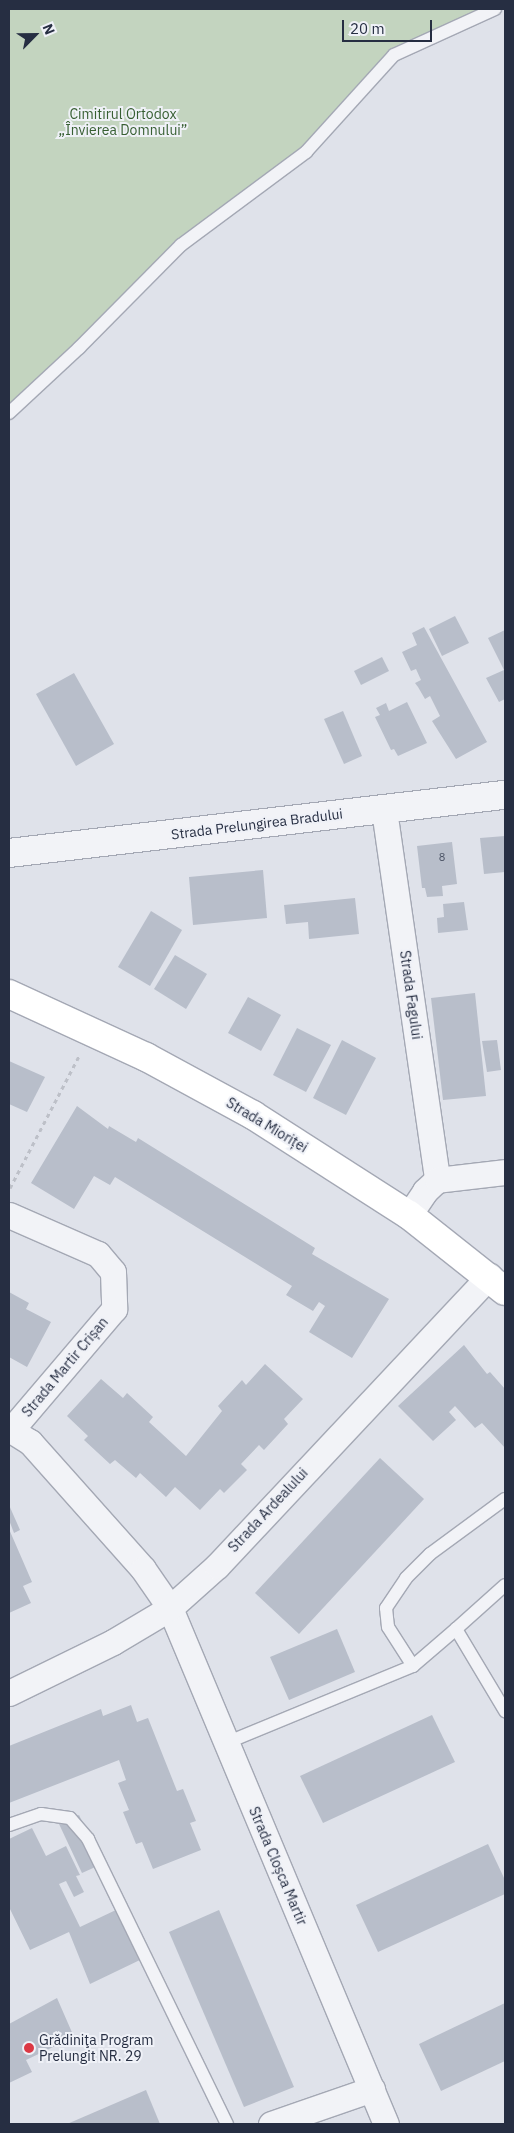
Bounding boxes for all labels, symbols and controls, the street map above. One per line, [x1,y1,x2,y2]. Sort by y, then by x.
north arrow [10,10,60,60]
scale bar [344,10,434,42]
text: 20 m [350,19,385,38]
text: N [39,21,59,37]
park label: Cimitirul Ortodox „Învierea Domnului” [59,106,187,138]
street label: Strada Prelungirea Bradului [170,805,344,843]
house number: 8 [439,850,445,864]
street label: Strada Fagului [396,949,426,1041]
street label: Strada Mioriței [223,1094,311,1156]
street label: Strada Martir Crișan [18,1314,112,1420]
street label: Strada Ardealului [225,1464,311,1556]
street label: Strada Cloșca Martir [245,1804,311,1928]
place label: Grădiniţa Program Prelungit NR. 29 [39,2032,153,2064]
marker: Grădiniţa Program Prelungit NR. 29 [23,2042,35,2054]

